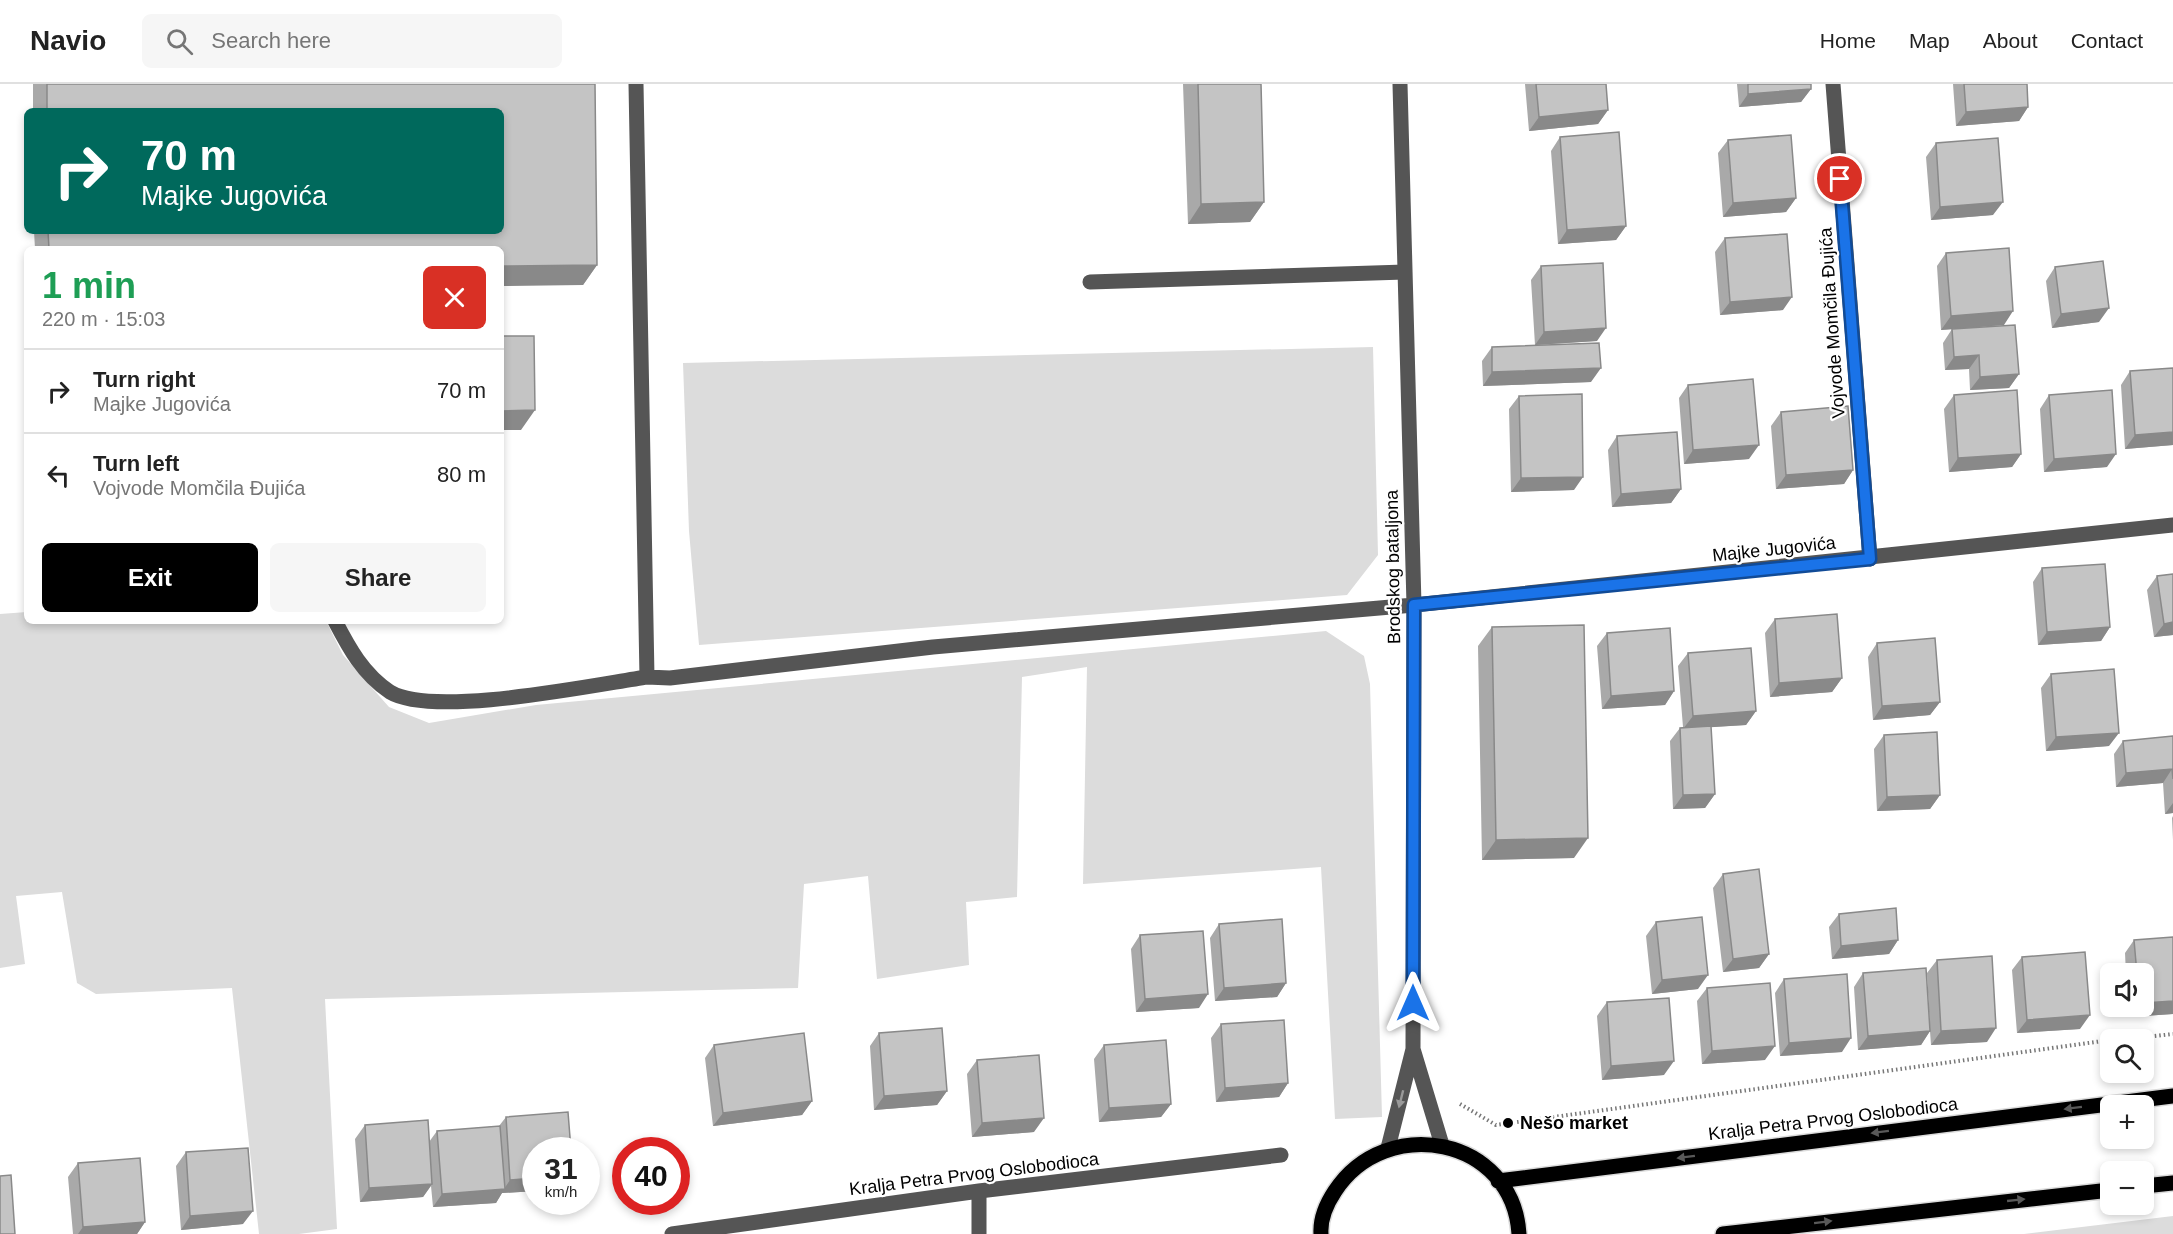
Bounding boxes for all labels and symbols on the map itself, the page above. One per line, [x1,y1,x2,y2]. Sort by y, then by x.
pin [1814,153,1865,204]
street label: Vojvode Momčila Đujića [1815,226,1849,419]
street label: Brodskog bataljona [1382,489,1404,644]
street label: Majke Jugovića [1711,532,1838,565]
position arrow [1381,971,1445,1035]
one-way arrow [1395,1089,1405,1108]
street label: Kralja Petra Prvog Oslobodioca [1707,1094,1960,1144]
one-way arrow [2064,1103,2083,1113]
place label: Nešo market [1520,1113,1628,1133]
marker: Nešo market [1501,1116,1515,1130]
one-way arrow [1870,1128,1889,1137]
speed limit sign: 40 [612,1137,690,1215]
street label: Kralja Petra Prvog Oslobodioca [848,1149,1101,1199]
one-way arrow [1677,1152,1696,1162]
one-way arrow [2007,1195,2026,1205]
one-way arrow [1813,1217,1832,1227]

